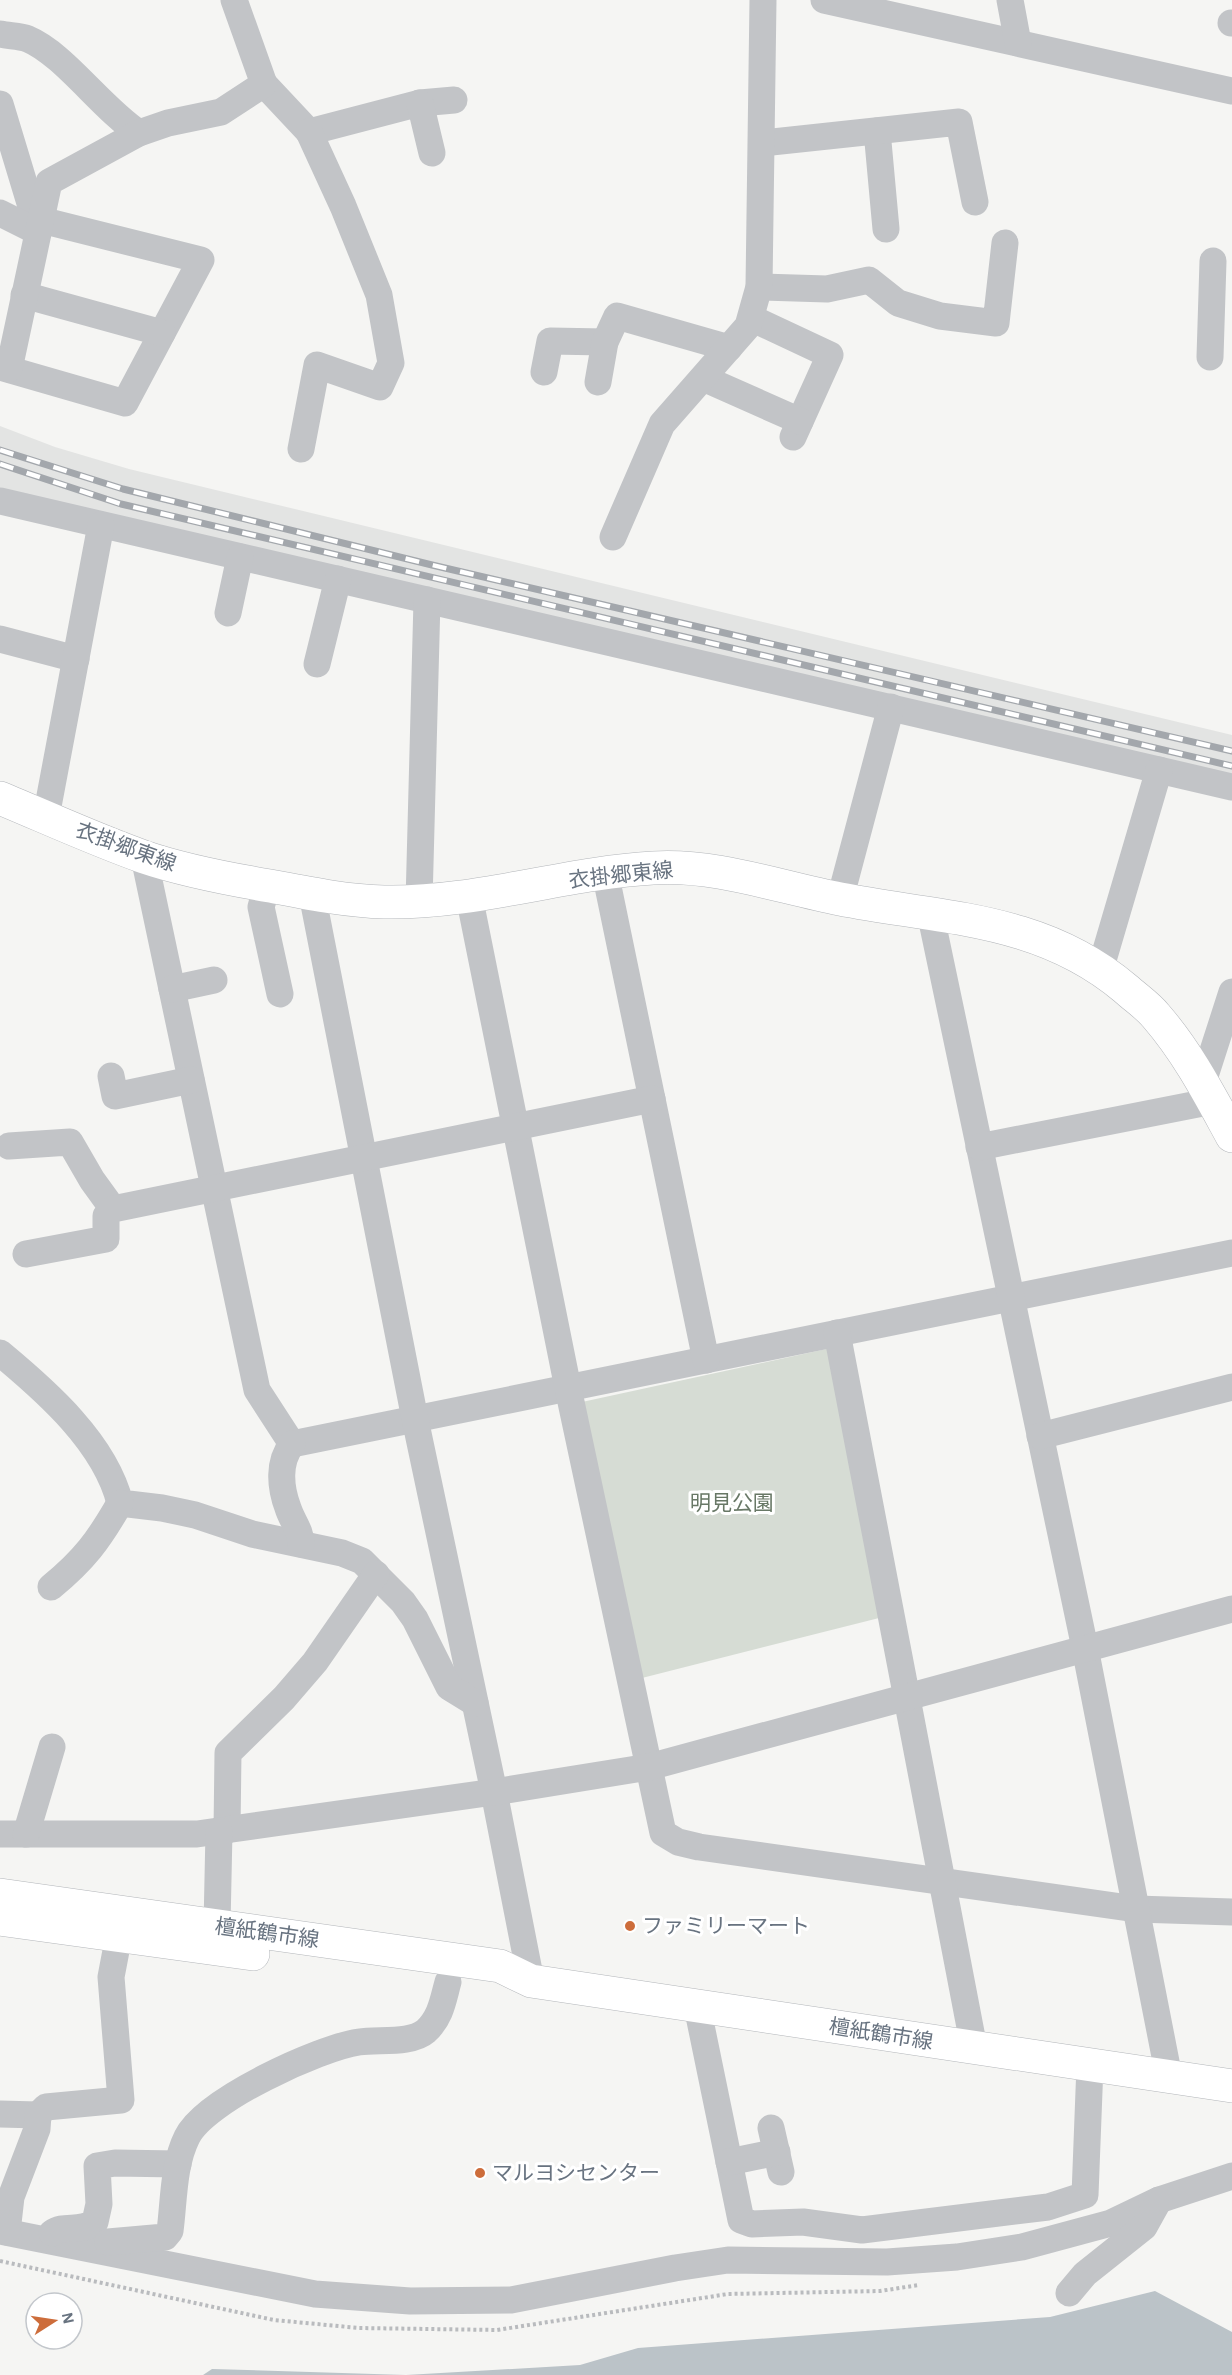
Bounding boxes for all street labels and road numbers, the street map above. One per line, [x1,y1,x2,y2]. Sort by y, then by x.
street label: 衣掛郷東線 [73,819,179,875]
street label: 衣掛郷東線 [568,859,674,891]
street label: 檀紙鶴市線 [213,1915,321,1951]
street label: 檀紙鶴市線 [827,2015,935,2053]

